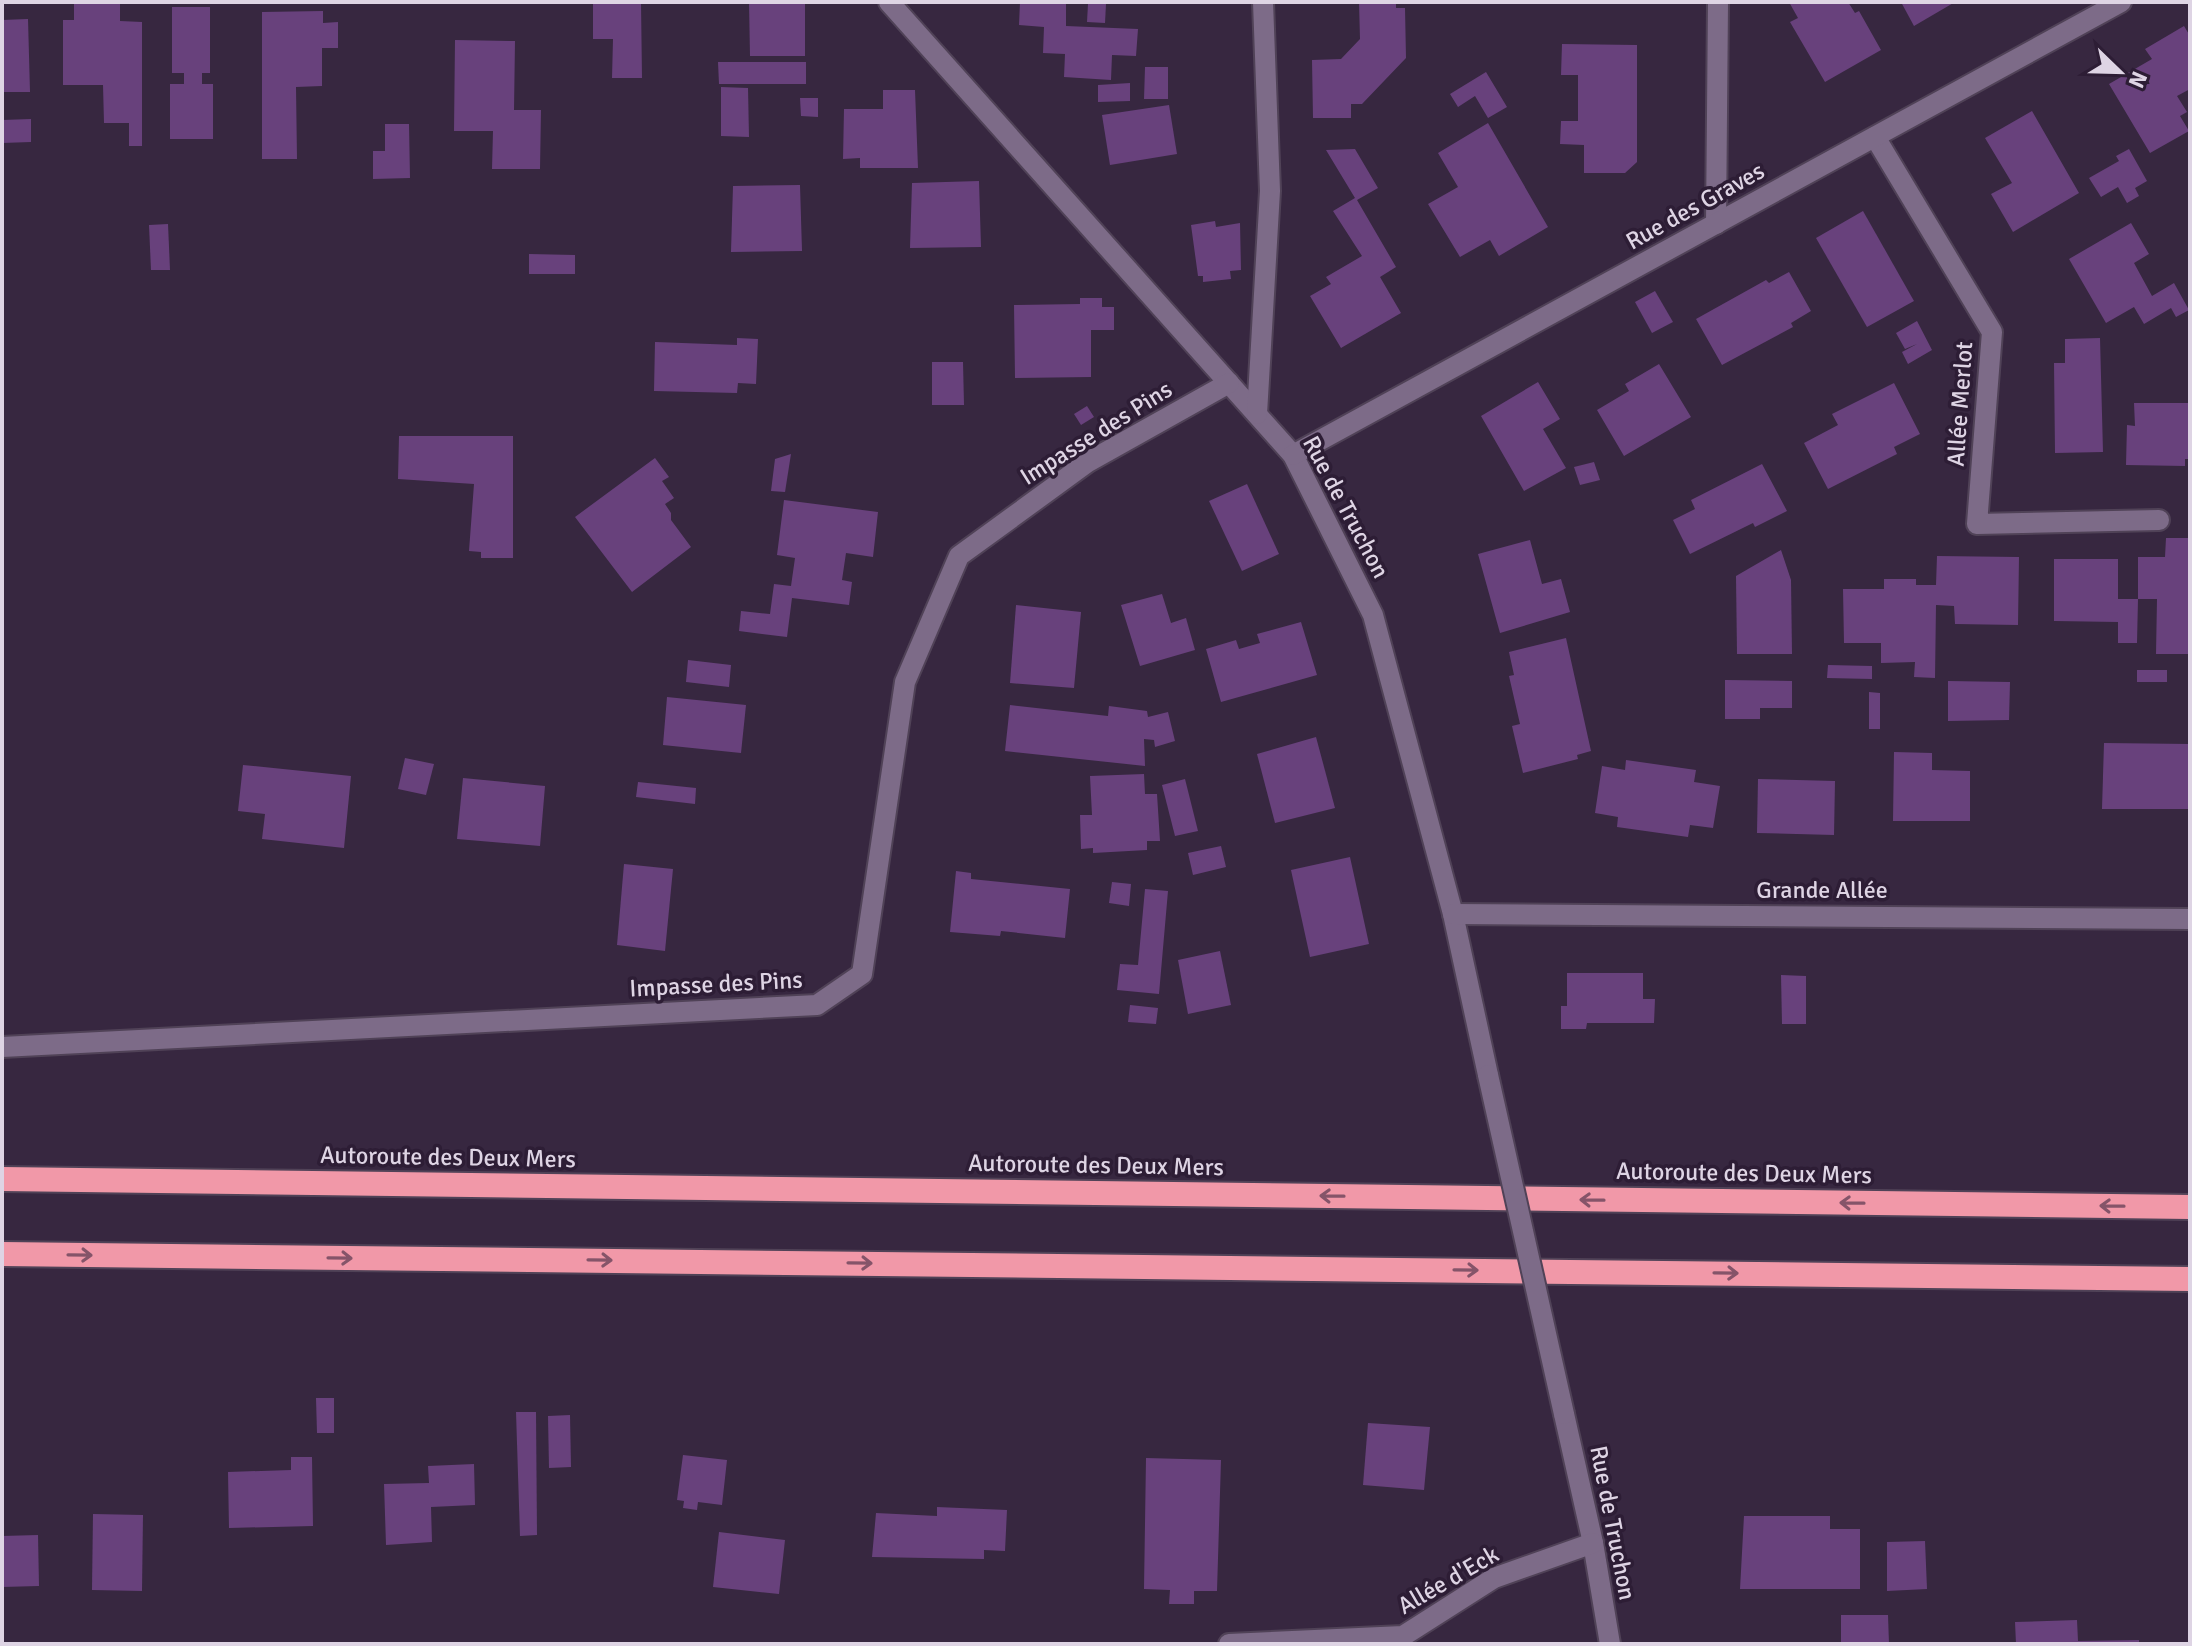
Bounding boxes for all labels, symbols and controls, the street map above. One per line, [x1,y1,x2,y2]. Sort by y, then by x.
north arrow [2080,32,2160,112]
text: N [2123,67,2153,92]
street label: Rue des Graves [1620,156,1770,256]
street label: Allée Merlot [1941,341,1979,467]
street label: Impasse des Pins [1014,374,1178,492]
street label: Rue de Truchon [1296,431,1396,583]
street label: Grande Allée [1756,875,1888,905]
street label: Impasse des Pins [629,964,803,1004]
street label: Autoroute des Deux Mers [320,1140,576,1174]
street label: Autoroute des Deux Mers [968,1148,1224,1182]
street label: Autoroute des Deux Mers [1616,1156,1872,1190]
one-way arrow [1319,1188,1346,1204]
one-way arrow [1579,1192,1606,1207]
one-way arrow [1839,1195,1866,1211]
one-way arrow [2099,1198,2126,1214]
one-way arrow [66,1247,93,1263]
one-way arrow [326,1250,353,1265]
one-way arrow [586,1253,613,1268]
one-way arrow [846,1255,873,1271]
one-way arrow [1452,1262,1479,1278]
one-way arrow [1712,1265,1739,1281]
street label: Rue de Truchon [1583,1443,1643,1603]
street label: Allée d'Eck [1392,1539,1504,1621]

